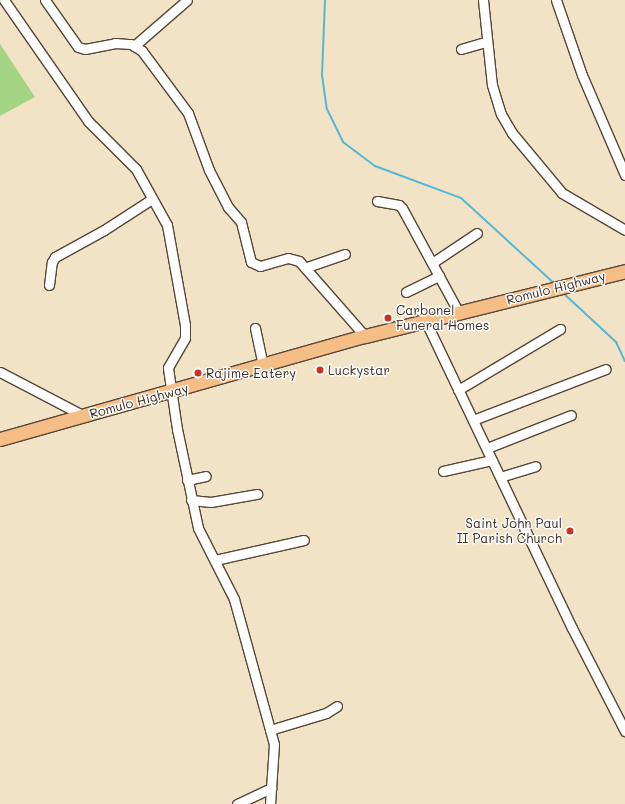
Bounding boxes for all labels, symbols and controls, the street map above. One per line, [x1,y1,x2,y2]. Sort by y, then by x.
street label: Romulo Highway [505,268,607,308]
place label: Carbonel Funeral Homes [396,303,489,334]
marker: Carbonel Funeral Homes [383,313,393,323]
place label: Luckystar [328,362,390,378]
place label: Rajime Eatery [206,365,296,381]
marker: Luckystar [315,365,325,375]
marker: Rajime Eatery [193,368,203,378]
street label: Romulo Highway [88,380,190,422]
place label: Saint John Paul II Parish Church [457,516,562,547]
marker: Saint John Paul II Parish Church [565,526,575,536]

